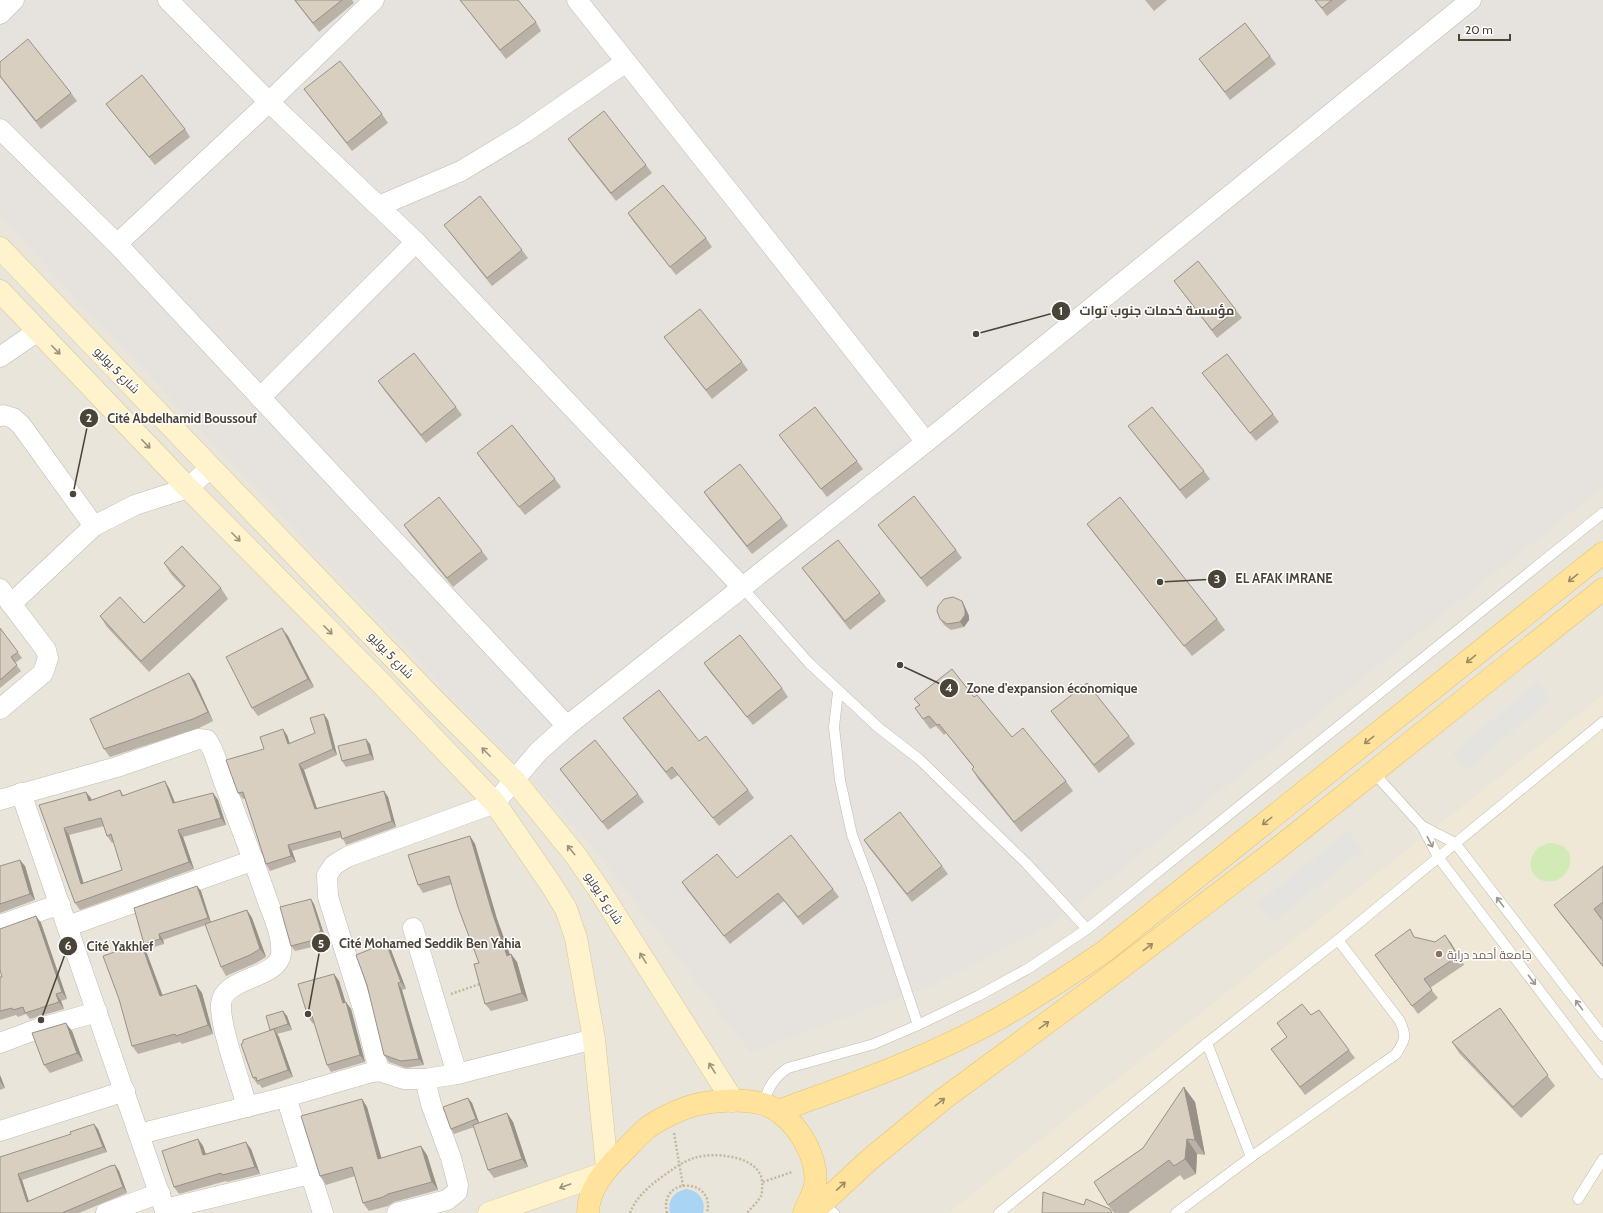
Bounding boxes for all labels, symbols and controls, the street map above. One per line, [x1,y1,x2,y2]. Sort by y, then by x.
scale bar [1459,16,1510,42]
text: 20 m [1465,22,1493,37]
callout: مؤسسة خدمات جنوب توات [1051,298,1242,323]
text: مؤسسة خدمات جنوب توات [1080,302,1234,319]
text: 1 [1059,303,1063,318]
street label: شارع 5 يوليو [90,344,143,397]
one-way arrow [51,345,61,355]
callout: Cité Abdelhamid Boussouf [79,406,265,431]
text: 2 [86,410,92,425]
text: Cité Abdelhamid Boussouf [107,410,257,426]
one-way arrow [141,439,151,449]
one-way arrow [231,532,241,542]
callout: EL AFAK IMRANE [1207,566,1341,591]
text: EL AFAK IMRANE [1235,570,1333,586]
text: 3 [1214,571,1220,586]
one-way arrow [1567,573,1578,582]
one-way arrow [323,625,333,635]
street label: شارع 5 يوليو [364,629,417,682]
one-way arrow [1465,654,1476,663]
callout: Zone d'expansion économique [939,676,1146,701]
text: 4 [945,680,953,695]
text: Zone d'expansion économique [966,680,1138,696]
one-way arrow [1364,735,1375,744]
one-way arrow [481,747,491,757]
one-way arrow [1262,816,1273,825]
one-way arrow [1427,835,1434,847]
one-way arrow [566,844,575,855]
street label: شارع 5 يوليو [581,869,626,927]
one-way arrow [1496,897,1505,908]
callout: Cité Mohamed Seddik Ben Yahia [311,931,529,956]
callout: Cité Yakhlef [58,934,161,959]
text: Cité Mohamed Seddik Ben Yahia [339,935,522,951]
text: 5 [318,936,324,951]
text: 6 [65,938,72,953]
text: Cité Yakhlef [87,938,154,954]
one-way arrow [1143,943,1154,951]
place label: جامعة أحمد دراية [1447,947,1532,962]
marker: جامعة أحمد دراية [1434,949,1444,959]
one-way arrow [638,952,646,964]
one-way arrow [1527,974,1536,985]
one-way arrow [1575,1000,1584,1011]
one-way arrow [1039,1021,1050,1029]
one-way arrow [708,1063,716,1074]
one-way arrow [934,1098,945,1107]
one-way arrow [836,1182,846,1191]
one-way arrow [559,1183,571,1191]

